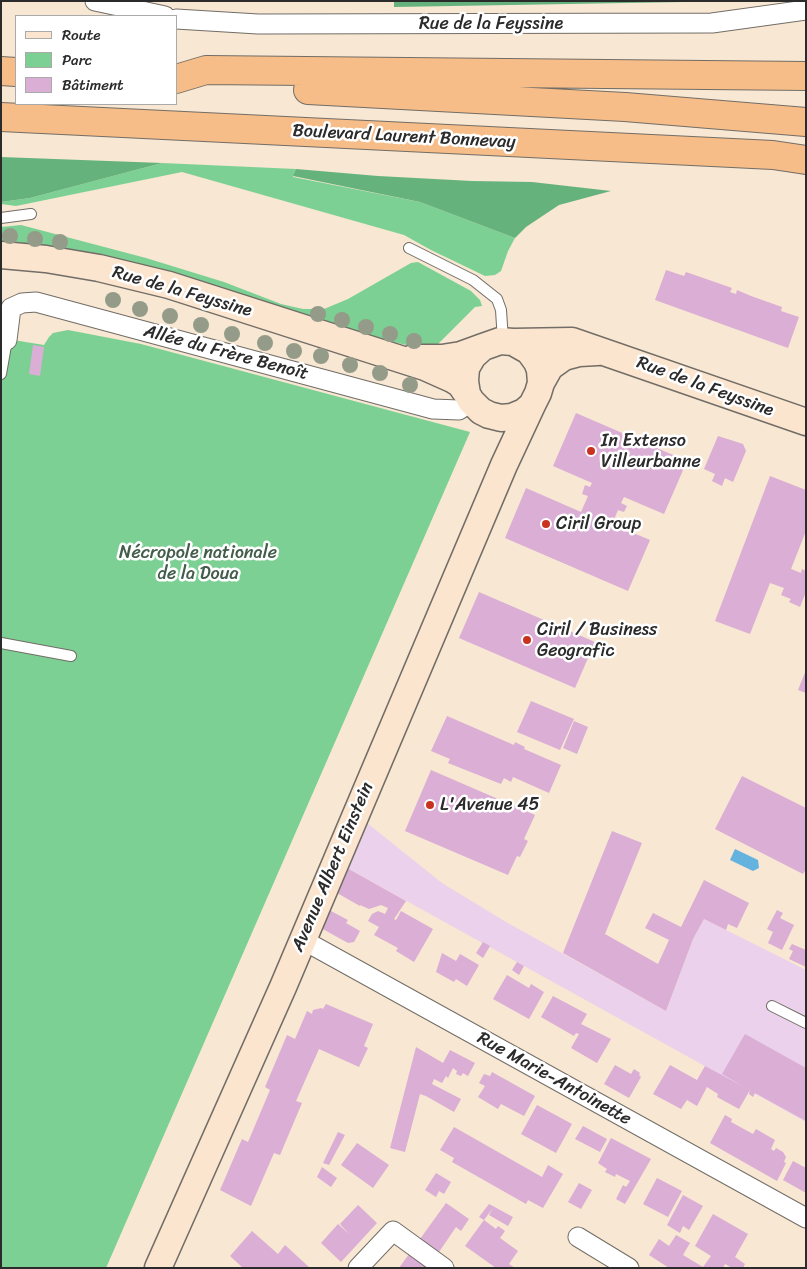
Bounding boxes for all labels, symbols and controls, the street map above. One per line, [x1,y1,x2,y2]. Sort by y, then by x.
street label: Rue de la Feyssine [419,13,563,35]
legend [15,15,178,105]
text: Route [62,22,101,48]
text: Parc [62,47,92,73]
text: Bâtiment [62,72,124,98]
street label: Boulevard Laurent Bonnevay [292,120,516,154]
street label: Rue de la Feyssine [110,262,254,322]
street label: Allée du Frère Benoît [141,321,311,385]
street label: Rue de la Feyssine [634,352,776,422]
place label: In Extenso Villeurbanne [601,430,701,472]
marker: In Extenso Villeurbanne [585,445,597,457]
place label: Ciril Group [556,513,641,535]
marker: Ciril Group [540,518,552,530]
park label: Nécropole nationale de la Doua [119,542,277,584]
place label: Ciril / Business Geografic [537,619,657,662]
marker: Ciril / Business Geografic [521,634,533,646]
street label: Avenue Albert Einstein [288,779,378,955]
place label: L'Avenue 45 [440,794,539,816]
marker: L'Avenue 45 [424,799,436,811]
street label: Rue Marie-Antoinette [473,1028,635,1130]

